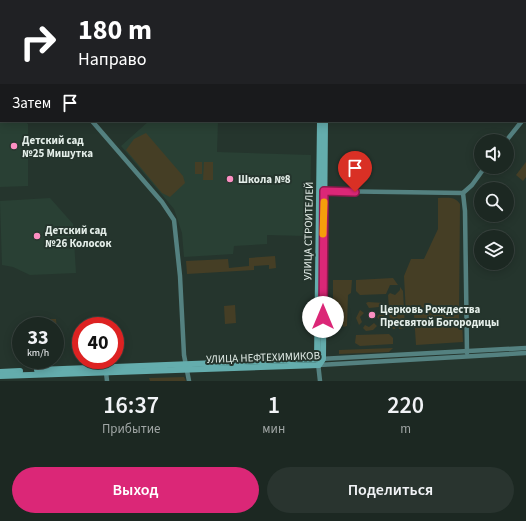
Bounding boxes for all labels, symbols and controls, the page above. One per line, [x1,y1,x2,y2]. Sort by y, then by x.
text: 180 m [78,10,152,50]
icon: right [12,16,64,68]
text: Направо [78,47,146,72]
icon: arrive [59,92,81,114]
text: Затем [12,93,51,114]
place label: Детский сад №25 Мишутка [22,133,93,161]
map controls [474,134,514,270]
button: sound [474,134,514,174]
marker: Детский сад №25 Мишутка [9,141,19,151]
pin [338,151,372,192]
icon: arrive [344,157,366,179]
place label: Школа №8 [238,172,291,187]
marker: Школа №8 [225,174,235,184]
street label: УЛИЦА СТРОИТЕЛЕЙ [300,182,317,281]
button: search [474,182,514,222]
place label: Детский сад №26 Колосок [45,223,112,251]
button: layers [474,230,514,270]
marker: Детский сад №26 Колосок [32,231,42,241]
position arrow [302,296,344,338]
place label: Церковь Рождества Пресвятой Богородицы [380,302,499,330]
marker: Церковь Рождества Пресвятой Богородицы [367,310,377,320]
speed limit sign: 40 [72,317,124,369]
text: 33 [27,324,49,352]
text: km/h [27,346,49,360]
street label: УЛИЦА НЕФТЕХИМИКОВ [206,348,321,367]
text: 16:37 [103,388,159,423]
text: 1 [268,388,280,423]
text: 220 [387,388,424,423]
text: Прибытие [102,420,160,438]
text: мин [262,420,285,438]
text: m [400,420,411,438]
button: Выход [12,467,259,513]
button: Поделиться [267,467,514,513]

